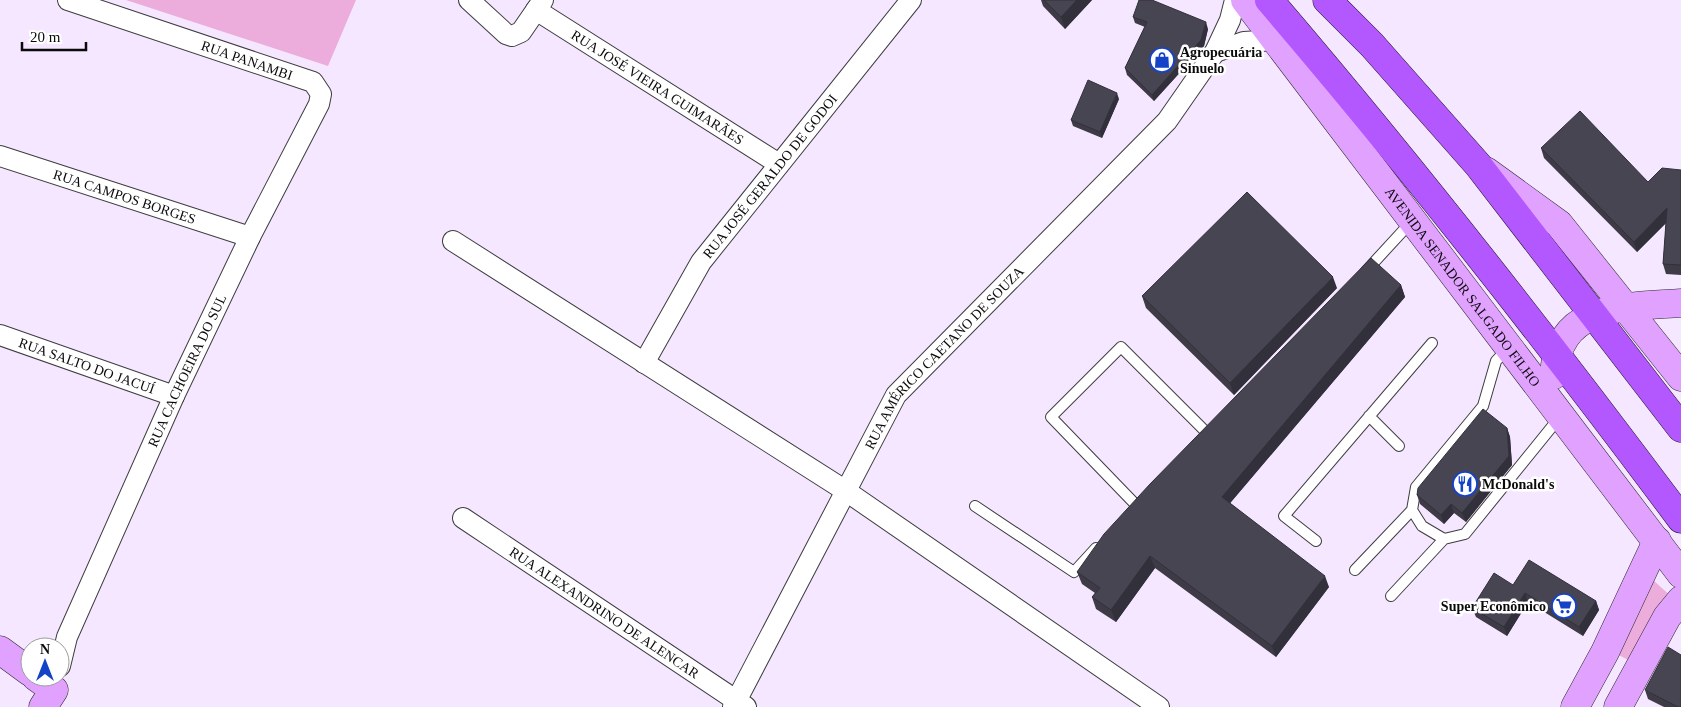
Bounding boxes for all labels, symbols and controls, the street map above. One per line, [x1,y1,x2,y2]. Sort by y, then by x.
scale bar [22,20,86,52]
street label: RUA JOSÉ VIEIRA GUIMARÃES [568,27,746,148]
text: 20 m [30,29,61,45]
street label: RUA PANAMBI [199,38,295,83]
place label: Agropecuária Sinuelo [1180,45,1262,76]
shop icon: Agropecuária Sinuelo [1149,47,1175,73]
street label: RUA JOSÉ GERALDO DE GODOI [700,91,841,261]
street label: RUA CAMPOS BORGES [51,167,198,227]
street label: AVENIDA SENADOR SALGADO FILHO [1382,184,1543,390]
street label: RUA AMÉRICO CAETANO DE SOUZA [862,263,1027,452]
street label: RUA CACHOEIRA DO SUL [145,292,230,450]
street label: RUA SALTO DO JACUÍ [17,335,157,397]
restaurant icon: McDonald's [1452,471,1478,497]
place label: McDonald's [1482,477,1555,492]
street label: RUA ALEXANDRINO DE ALENCAR [507,544,702,682]
supermarket icon: Super Econômico [1551,593,1577,619]
place label: Super Econômico [1441,599,1546,614]
north arrow [20,637,70,687]
text: N [40,642,50,657]

